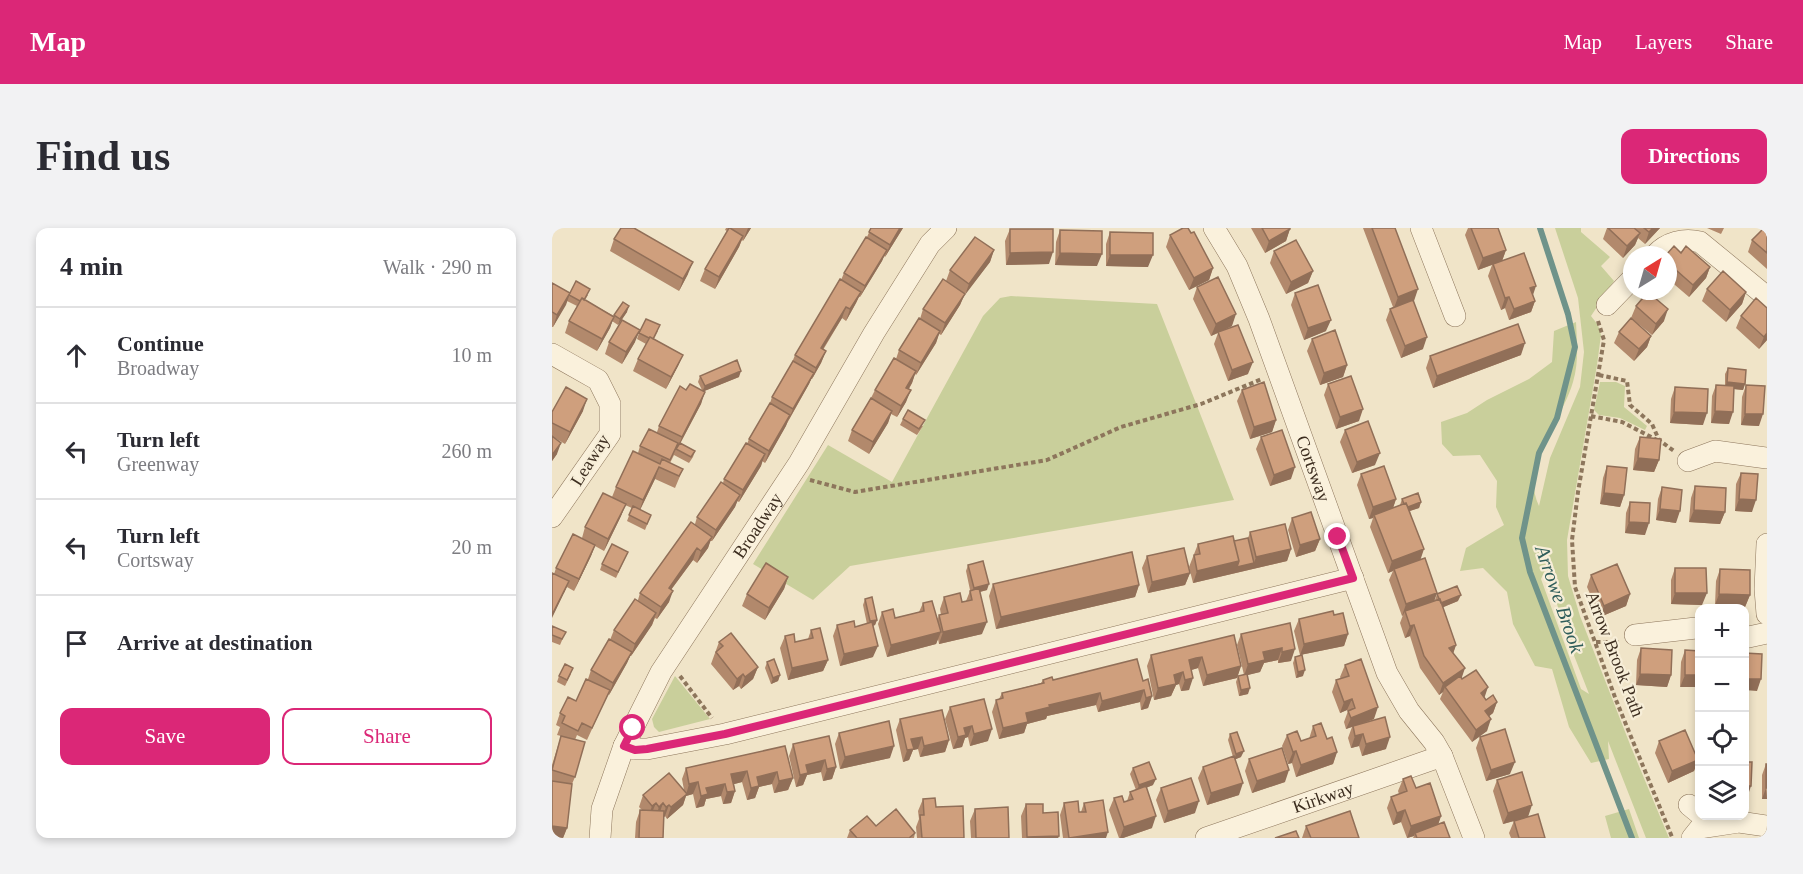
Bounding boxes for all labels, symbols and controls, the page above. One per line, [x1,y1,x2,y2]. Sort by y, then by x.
text: Map [30,26,86,57]
text: Map [1564,30,1602,54]
text: Layers [1635,30,1692,54]
text: Share [1725,30,1773,54]
button: Directions [1621,129,1767,184]
text: Find us [36,133,170,179]
north arrow [1623,246,1677,300]
text: 4 min [60,252,123,281]
text: Walk · 290 m [383,256,492,278]
text: Continue [117,331,204,356]
icon: ahead [60,339,93,372]
text: 10 m [451,344,492,366]
text: Broadway [117,357,199,379]
text: Turn left [117,427,200,452]
street label: Leaway [566,431,614,489]
street label: Cortsway [1292,433,1334,505]
icon: left [60,435,93,468]
text: 260 m [441,440,492,462]
text: Greenway [117,453,199,475]
street label: Broadway [729,489,786,562]
text: Turn left [117,523,200,548]
route end [1324,523,1350,549]
icon: left [60,531,93,564]
text: 20 m [451,536,492,558]
water label: Arrowe Brook [1531,540,1589,657]
text: Cortsway [117,549,194,571]
street label: Arrow Brook Path [1582,588,1648,720]
map controls [1695,604,1749,820]
button: + [1695,604,1749,658]
icon: arrive [60,627,93,660]
text: Arrive at destination [117,630,313,655]
button: − [1695,658,1749,712]
button: Save [60,708,270,765]
button: Share [282,708,492,765]
button: locate [1695,712,1749,766]
route start [619,714,645,740]
button: layers [1695,766,1749,820]
street label: Kirkway [1290,778,1356,817]

